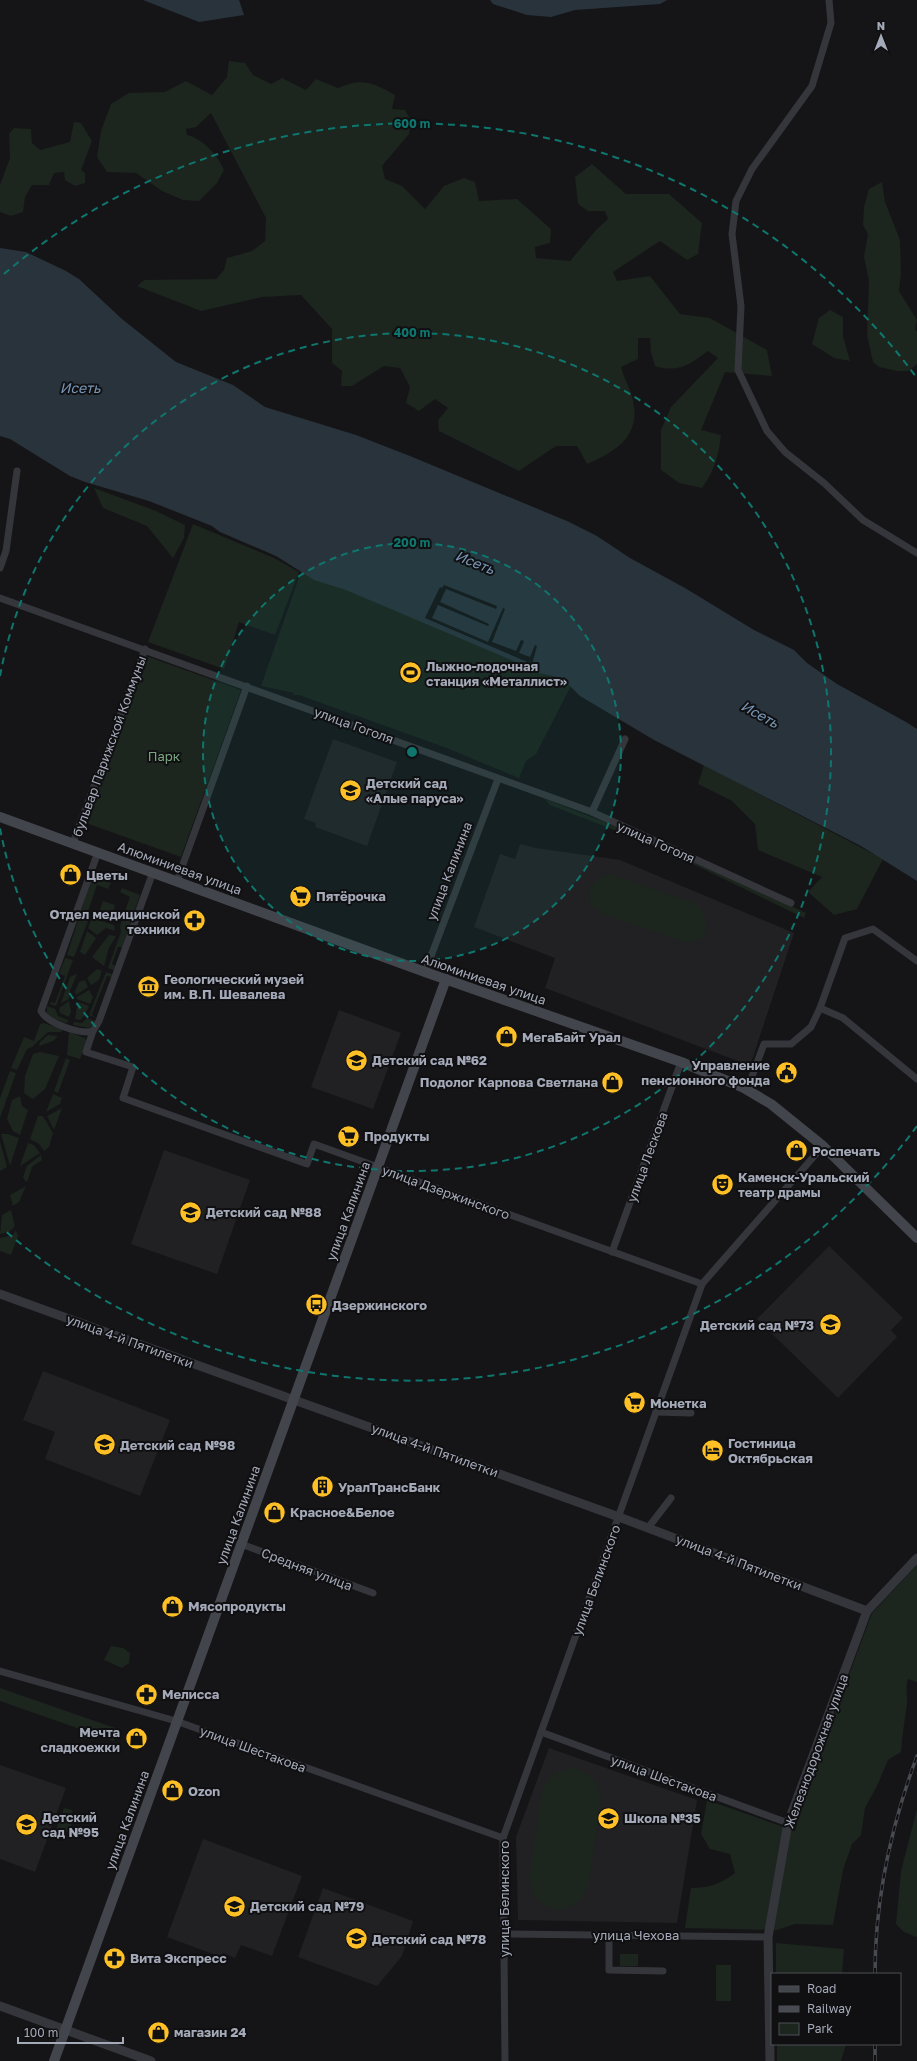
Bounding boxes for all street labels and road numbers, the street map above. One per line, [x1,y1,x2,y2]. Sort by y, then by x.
street label: бульвар Парижской Коммуны [69,653,149,839]
street label: улица Гоголя [312,703,396,747]
street label: улица Гоголя [615,818,697,866]
street label: улица Калинина [423,819,475,923]
street label: Алюминиевая улица [116,838,244,898]
street label: Алюминиевая улица [420,950,548,1008]
street label: улица Лескова [623,1110,671,1204]
street label: улица Калинина [323,1159,373,1263]
street label: улица Дзержинского [380,1161,512,1223]
street label: улица 4-й Пятилетки [64,1311,196,1371]
street label: улица 4-й Пятилетки [369,1420,501,1480]
street label: улица Калинина [213,1463,263,1567]
street label: улица Белинского [569,1522,624,1638]
street label: улица 4-й Пятилетки [674,1531,804,1593]
street label: Средняя улица [259,1544,355,1594]
street label: Железнодорожная улица [781,1672,851,1830]
street label: улица Шестакова [198,1722,308,1776]
street label: улица Шестакова [609,1751,719,1805]
street label: улица Калинина [102,1768,152,1872]
street label: улица Белинского [496,1841,512,1957]
street label: улица Чехова [593,1927,679,1943]

